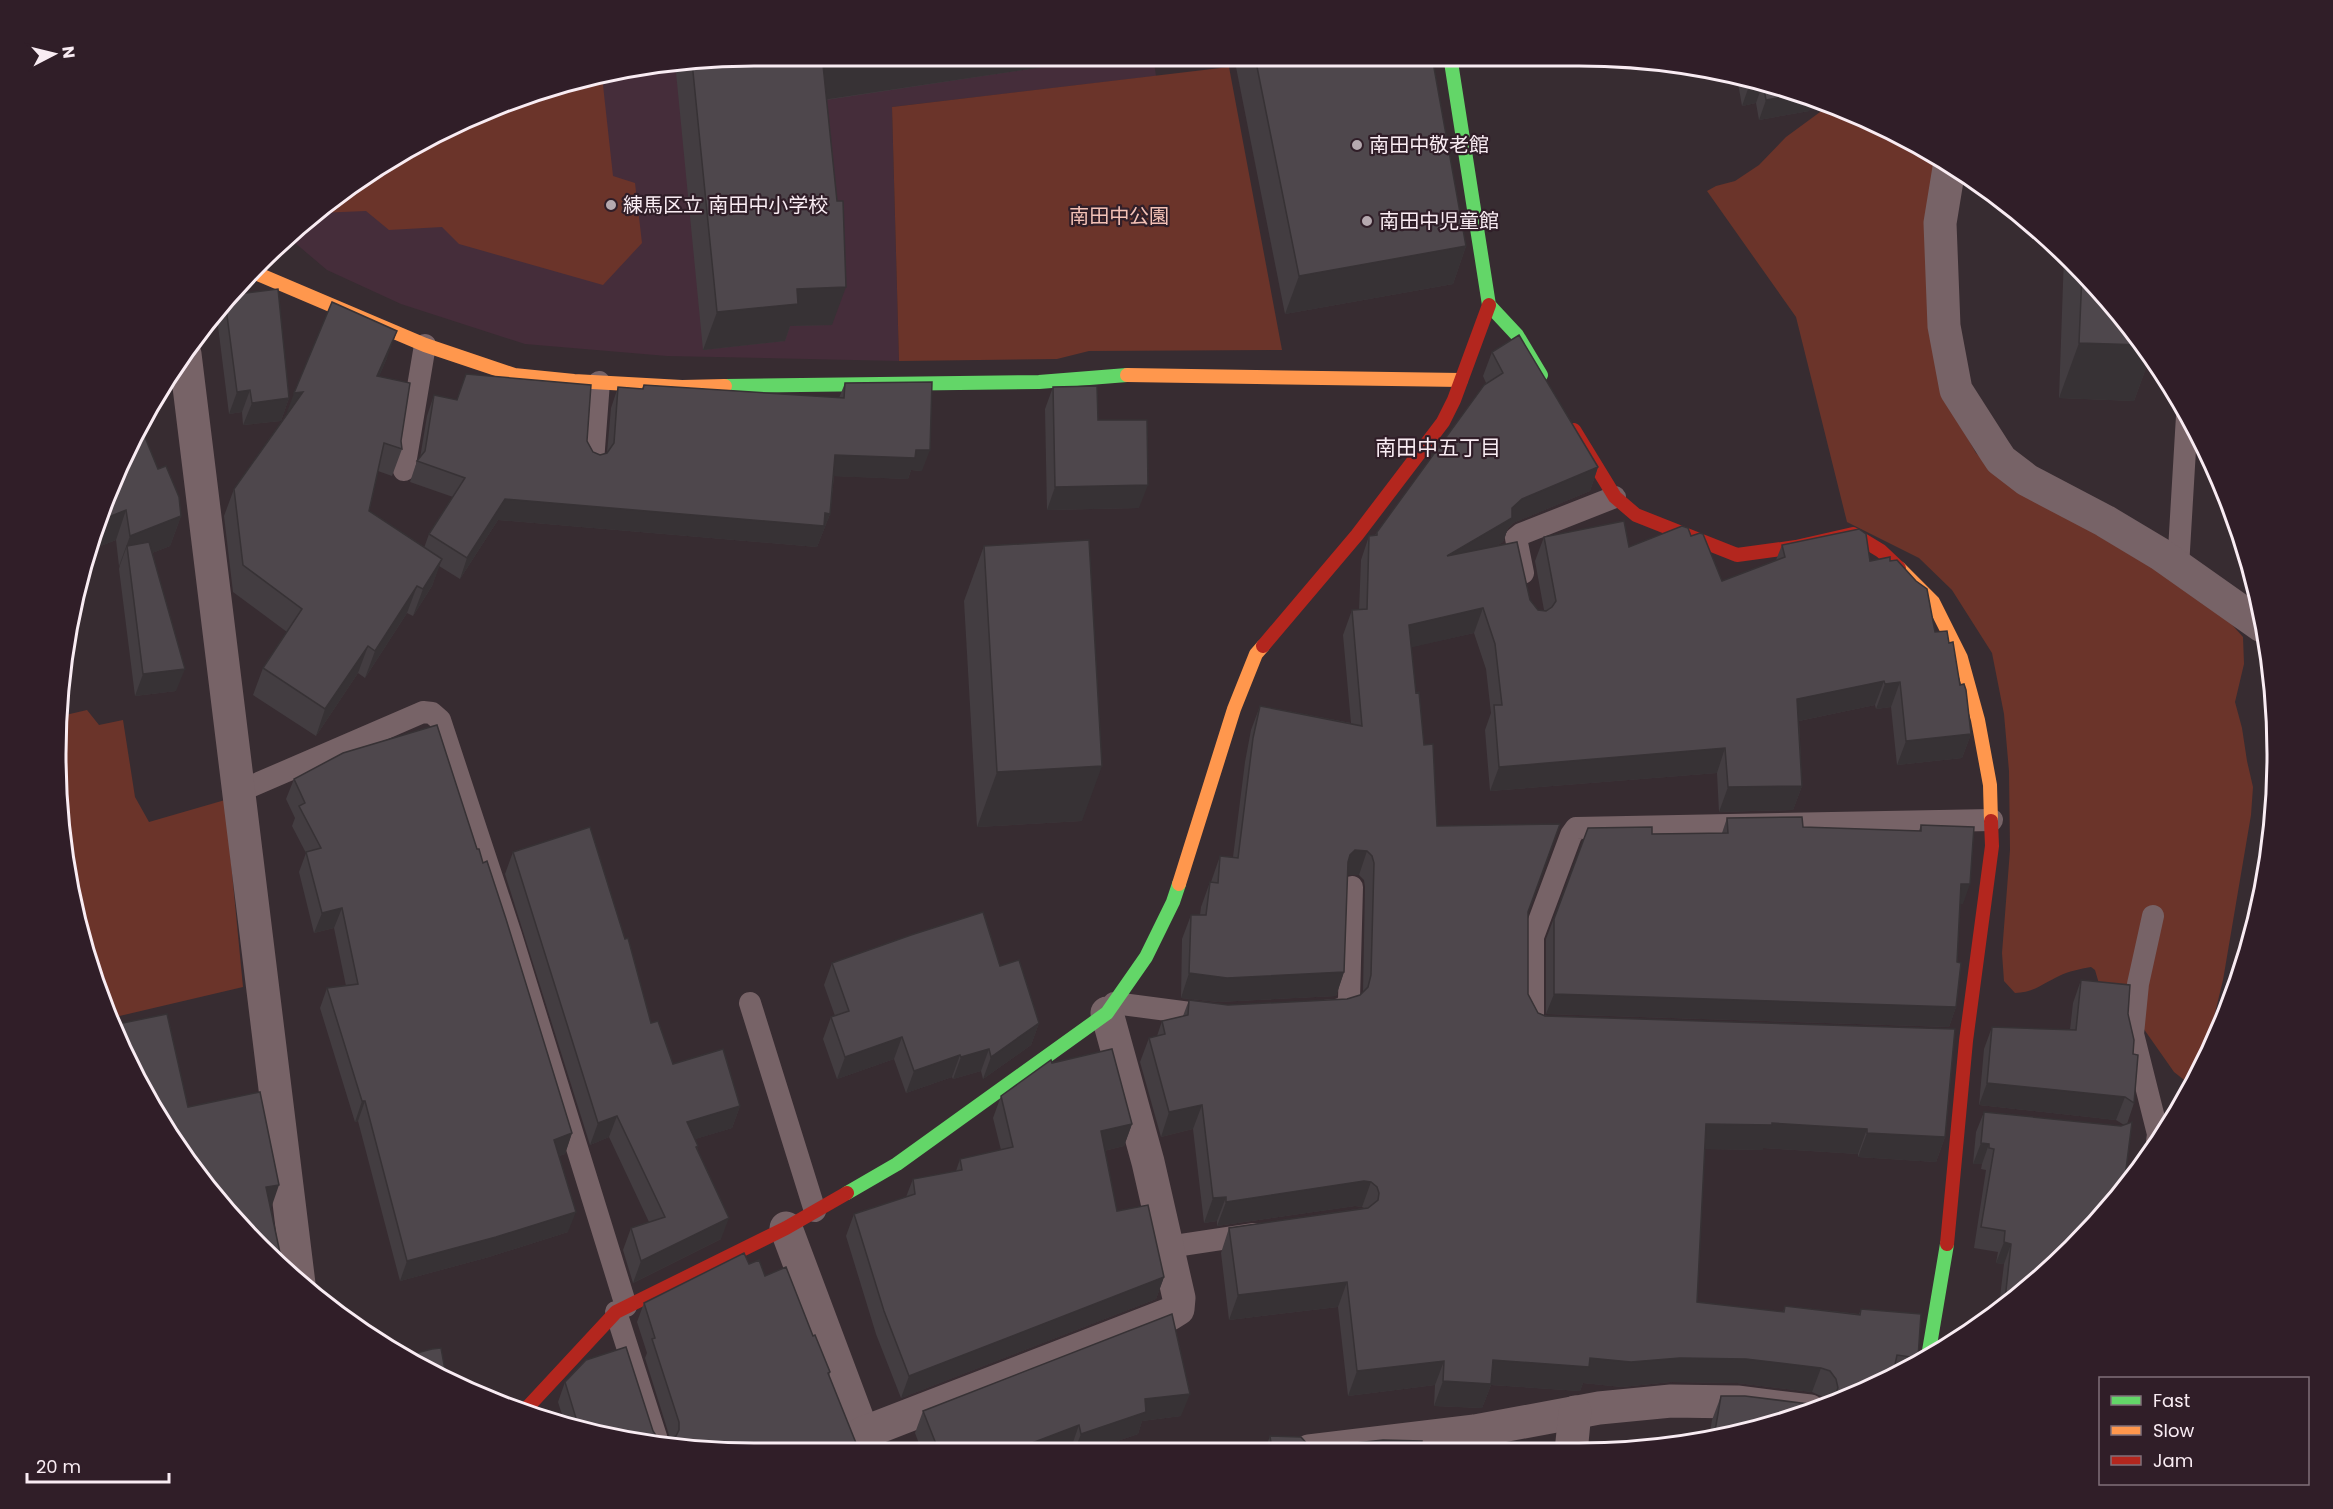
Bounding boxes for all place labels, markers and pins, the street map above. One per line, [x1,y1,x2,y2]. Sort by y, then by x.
place label: 南田中敬老館 [1369,131,1489,159]
marker: 南田中敬老館 [1350,138,1364,152]
place label: 練馬区立 南田中小学校 [623,191,828,219]
marker: 練馬区立 南田中小学校 [604,198,618,212]
place label: 南田中児童館 [1379,207,1499,235]
marker: 南田中児童館 [1360,214,1374,228]

